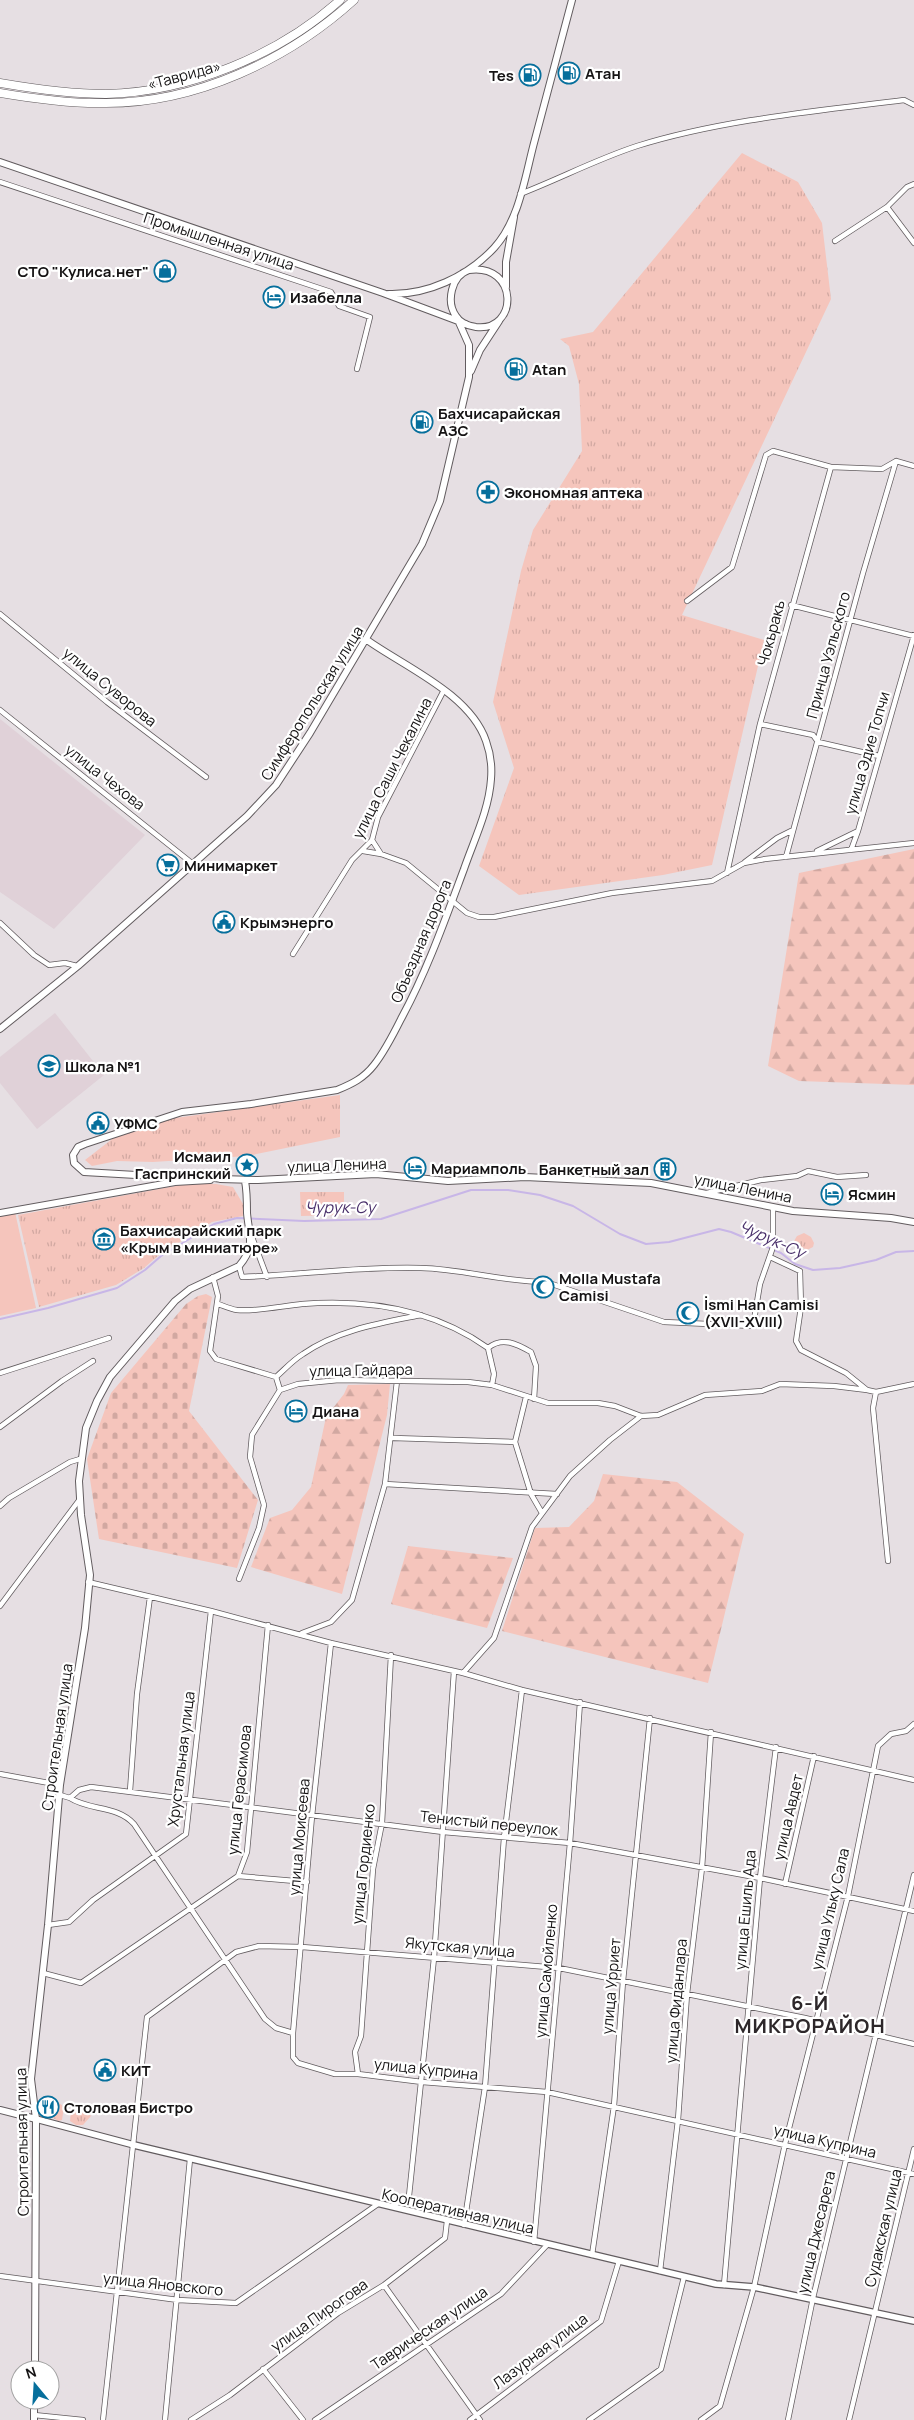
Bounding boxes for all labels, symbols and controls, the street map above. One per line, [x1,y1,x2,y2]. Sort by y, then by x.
street label: «Таврида» [145,55,223,95]
fuel station icon: Атан [557,61,581,85]
fuel station icon: Tes [518,63,542,87]
place label: Атан [585,63,621,84]
place label: Tes [489,65,514,86]
street label: Промышленная улица [141,207,297,275]
shop icon: СТО "Кулиса.нет" [153,259,177,283]
place label: СТО "Кулиса.нет" [17,261,149,282]
hotel icon: Изабелла [262,285,286,309]
place label: Изабелла [290,287,362,308]
fuel station icon: Atan [504,357,528,381]
place label: Atan [532,359,566,380]
place label: Бахчисарайская АЗС [438,403,561,441]
fuel station icon: Бахчисарайская АЗС [410,410,434,434]
pharmacy icon: Экономная аптека [476,480,500,504]
place label: Экономная аптека [504,482,643,503]
street label: Принца Уэльского [801,589,855,721]
street label: Чокъракъ [752,598,790,668]
street label: Симферопольская улица [256,622,368,784]
street label: улица Суворова [59,643,161,731]
street label: улица Эдие Топчи [839,689,895,817]
street label: улица Саши Чекалина [347,694,437,842]
street label: улица Чехова [61,739,149,815]
supermarket icon: Минимаркет [156,853,180,877]
place label: Минимаркет [184,855,278,876]
street label: Объездная дорога [386,876,456,1006]
public building icon: Крымэнерго [212,910,236,934]
place label: Крымэнерго [240,912,333,933]
school or university icon: Школа №1 [37,1054,61,1078]
place label: Школа №1 [65,1056,141,1077]
public building icon: УФМС [86,1111,110,1135]
place label: УФМС [114,1113,158,1134]
place label: Исмаил Гаспринский [135,1146,231,1184]
place icon: Исмаил Гаспринский [235,1153,259,1177]
street label: улица Ленина [287,1153,387,1177]
hotel icon: Мариамполь [403,1156,427,1180]
building icon: Банкетный зал [653,1157,677,1181]
place label: Мариамполь [431,1158,526,1179]
place label: Банкетный зал [539,1159,649,1180]
street label: улица Ленина [692,1168,794,1208]
hotel icon: Ясмин [820,1182,844,1206]
place label: Ясмин [848,1184,896,1205]
water label: Чурук-Су [305,1196,378,1218]
water label: Чурук-Су [735,1215,811,1264]
place label: Бахчисарайский парк «Крым в миниатюре» [120,1220,282,1258]
museum icon: Бахчисарайский парк «Крым в миниатюре» [92,1227,116,1251]
place label: Molla Mustafa Camisi [559,1268,661,1306]
mosque icon: Molla Mustafa Camisi [531,1275,555,1299]
place label: İsmi Han Camisi (XVII-XVIII) [704,1294,819,1332]
mosque icon: İsmi Han Camisi (XVII-XVIII) [676,1301,700,1325]
street label: улица Гайдара [309,1359,413,1381]
hotel icon: Диана [284,1399,308,1423]
place label: Диана [312,1401,359,1422]
street label: Строительная улица [36,1662,78,1812]
street label: Хрустальная улица [162,1690,200,1828]
street label: улица Герасимова [222,1724,256,1856]
street label: улица Авдет [768,1771,808,1862]
street label: улица Моисеева [283,1778,315,1896]
street label: улица Гордиенко [346,1803,380,1925]
street label: Тенистый переулок [419,1805,560,1841]
street label: улица Ульку Сала [806,1846,854,1972]
street label: улица Ешиль Ада [729,1849,761,1971]
street label: улица Самойленко [530,1903,562,2039]
street label: Якутская улица [404,1932,516,1962]
street label: улица Урриет [596,1937,626,2035]
street label: улица Фиданлара [660,1938,692,2064]
district label: 6-Й МИКРОРАЙОН [734,1989,886,2039]
street label: улица Куприна [373,2053,479,2085]
public building icon: КИТ [93,2058,117,2082]
place label: КИТ [121,2060,151,2081]
street label: Строительная улица [10,2068,34,2216]
restaurant icon: Столовая Бистро [36,2095,60,2119]
place label: Столовая Бистро [64,2097,193,2118]
street label: улица Куприна [772,2119,878,2163]
street label: Судакская улица [859,2167,907,2289]
street label: улица Джесарета [792,2169,840,2295]
street label: Кооперативная улица [380,2183,536,2239]
street label: улица Яновского [102,2267,224,2301]
street label: улица Пирогова [266,2274,372,2356]
street label: Таврическая улица [367,2281,491,2375]
street label: Лазурная улица [488,2308,592,2394]
north arrow [10,2360,60,2410]
text: N [23,2362,39,2383]

